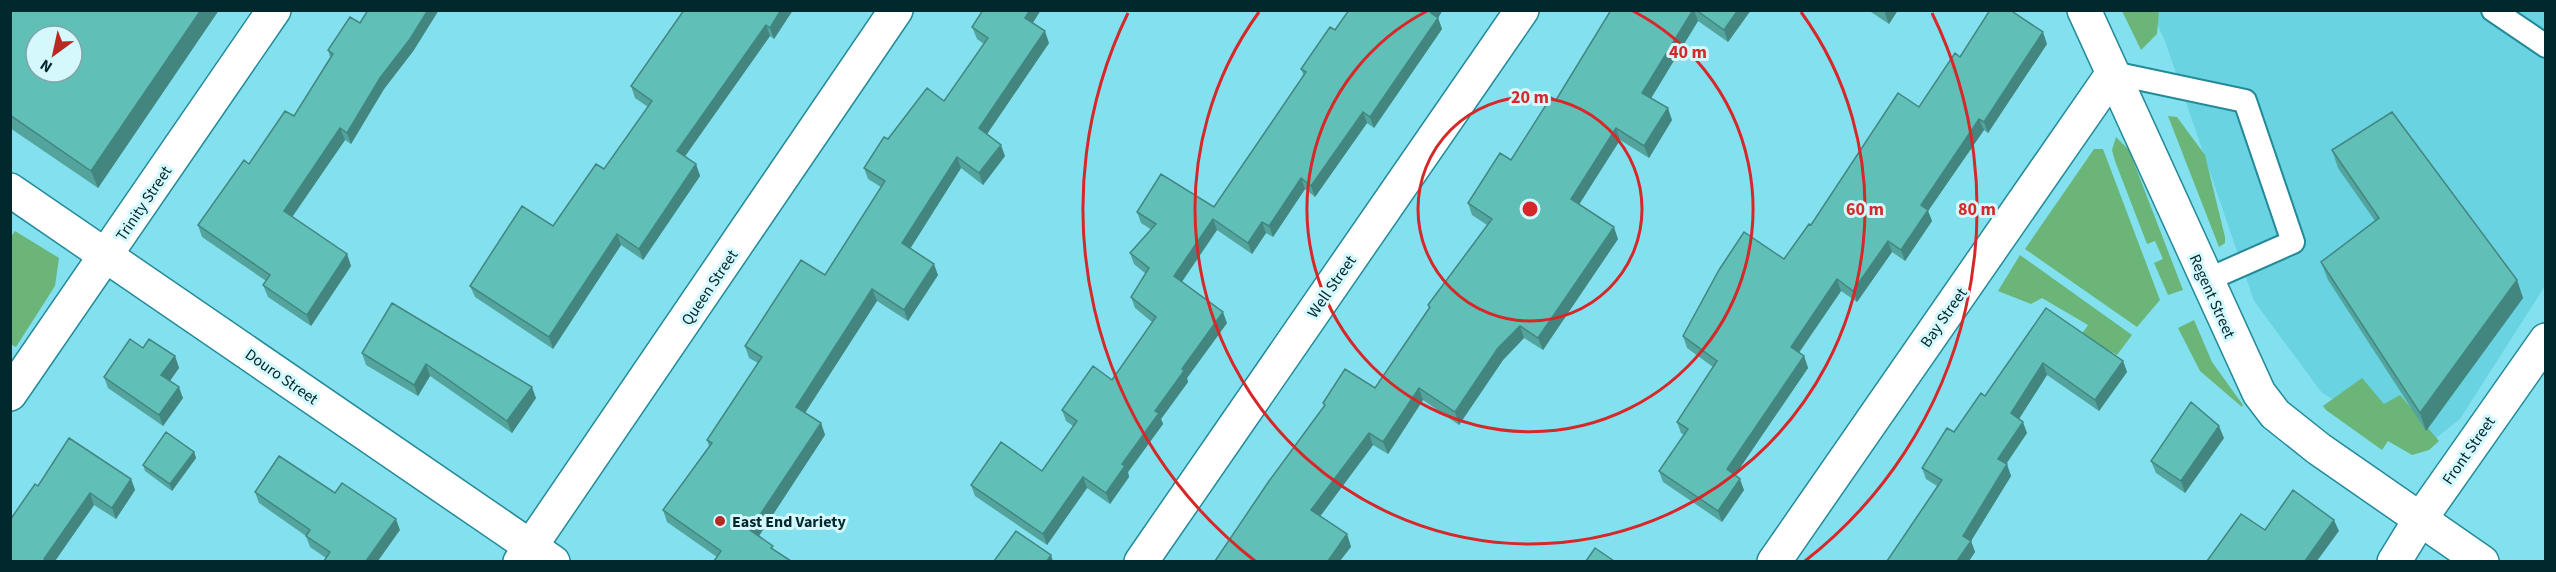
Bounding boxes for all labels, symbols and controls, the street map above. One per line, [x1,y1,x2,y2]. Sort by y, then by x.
north arrow [24,24,84,84]
text: 40 m [1669,40,1707,65]
text: N [36,54,57,78]
text: 20 m [1511,85,1549,110]
street label: Trinity Street [111,161,177,245]
text: 60 m [1846,197,1884,222]
text: 80 m [1958,197,1996,222]
centre of rings [1520,199,1540,219]
street label: Queen Street [676,245,744,330]
street label: Well Street [1302,250,1362,322]
street label: Regent Street [2184,251,2241,343]
street label: Bay Street [1915,283,1973,352]
street label: Douro Street [240,344,323,410]
street label: Front Street [2437,411,2501,489]
place label: East End Variety [732,511,846,533]
marker: East End Variety [713,514,727,528]

